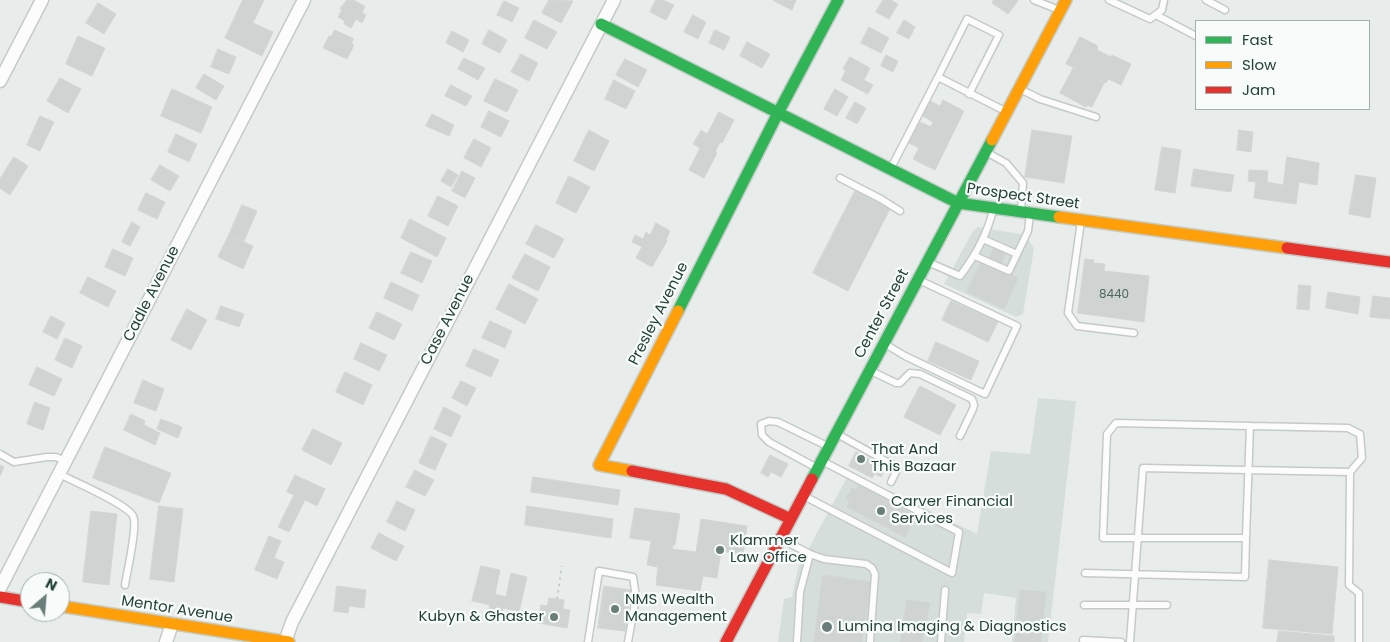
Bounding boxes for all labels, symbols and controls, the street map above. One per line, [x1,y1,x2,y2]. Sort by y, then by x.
legend [1195,20,1370,110]
text: Fast [1242,29,1273,50]
text: Slow [1242,54,1276,75]
text: Jam [1242,79,1276,100]
street label: Prospect Street [965,180,1081,214]
street label: Cadle Avenue [120,243,184,345]
street label: Presley Avenue [625,259,693,369]
street label: Center Street [851,266,913,362]
street label: Case Avenue [417,272,479,368]
house number: 8440 [1099,288,1129,302]
place label: That And This Bazaar [871,441,956,476]
marker: That And This Bazaar [855,453,867,465]
place label: Carver Financial Services [891,493,1013,528]
marker: Carver Financial Services [875,505,887,517]
place label: Klammer Law Office [730,532,807,567]
marker: Klammer Law Office [714,544,726,556]
north arrow [20,572,70,622]
text: N [42,573,61,596]
place label: NMS Wealth Management [625,591,727,626]
street label: Mentor Avenue [120,592,234,628]
marker: NMS Wealth Management [609,603,621,615]
place label: Kubyn & Ghaster [419,608,544,626]
marker: Kubyn & Ghaster [548,611,560,623]
place label: Lumina Imaging & Diagnostics [838,618,1067,636]
marker: Lumina Imaging & Diagnostics [820,620,834,634]

